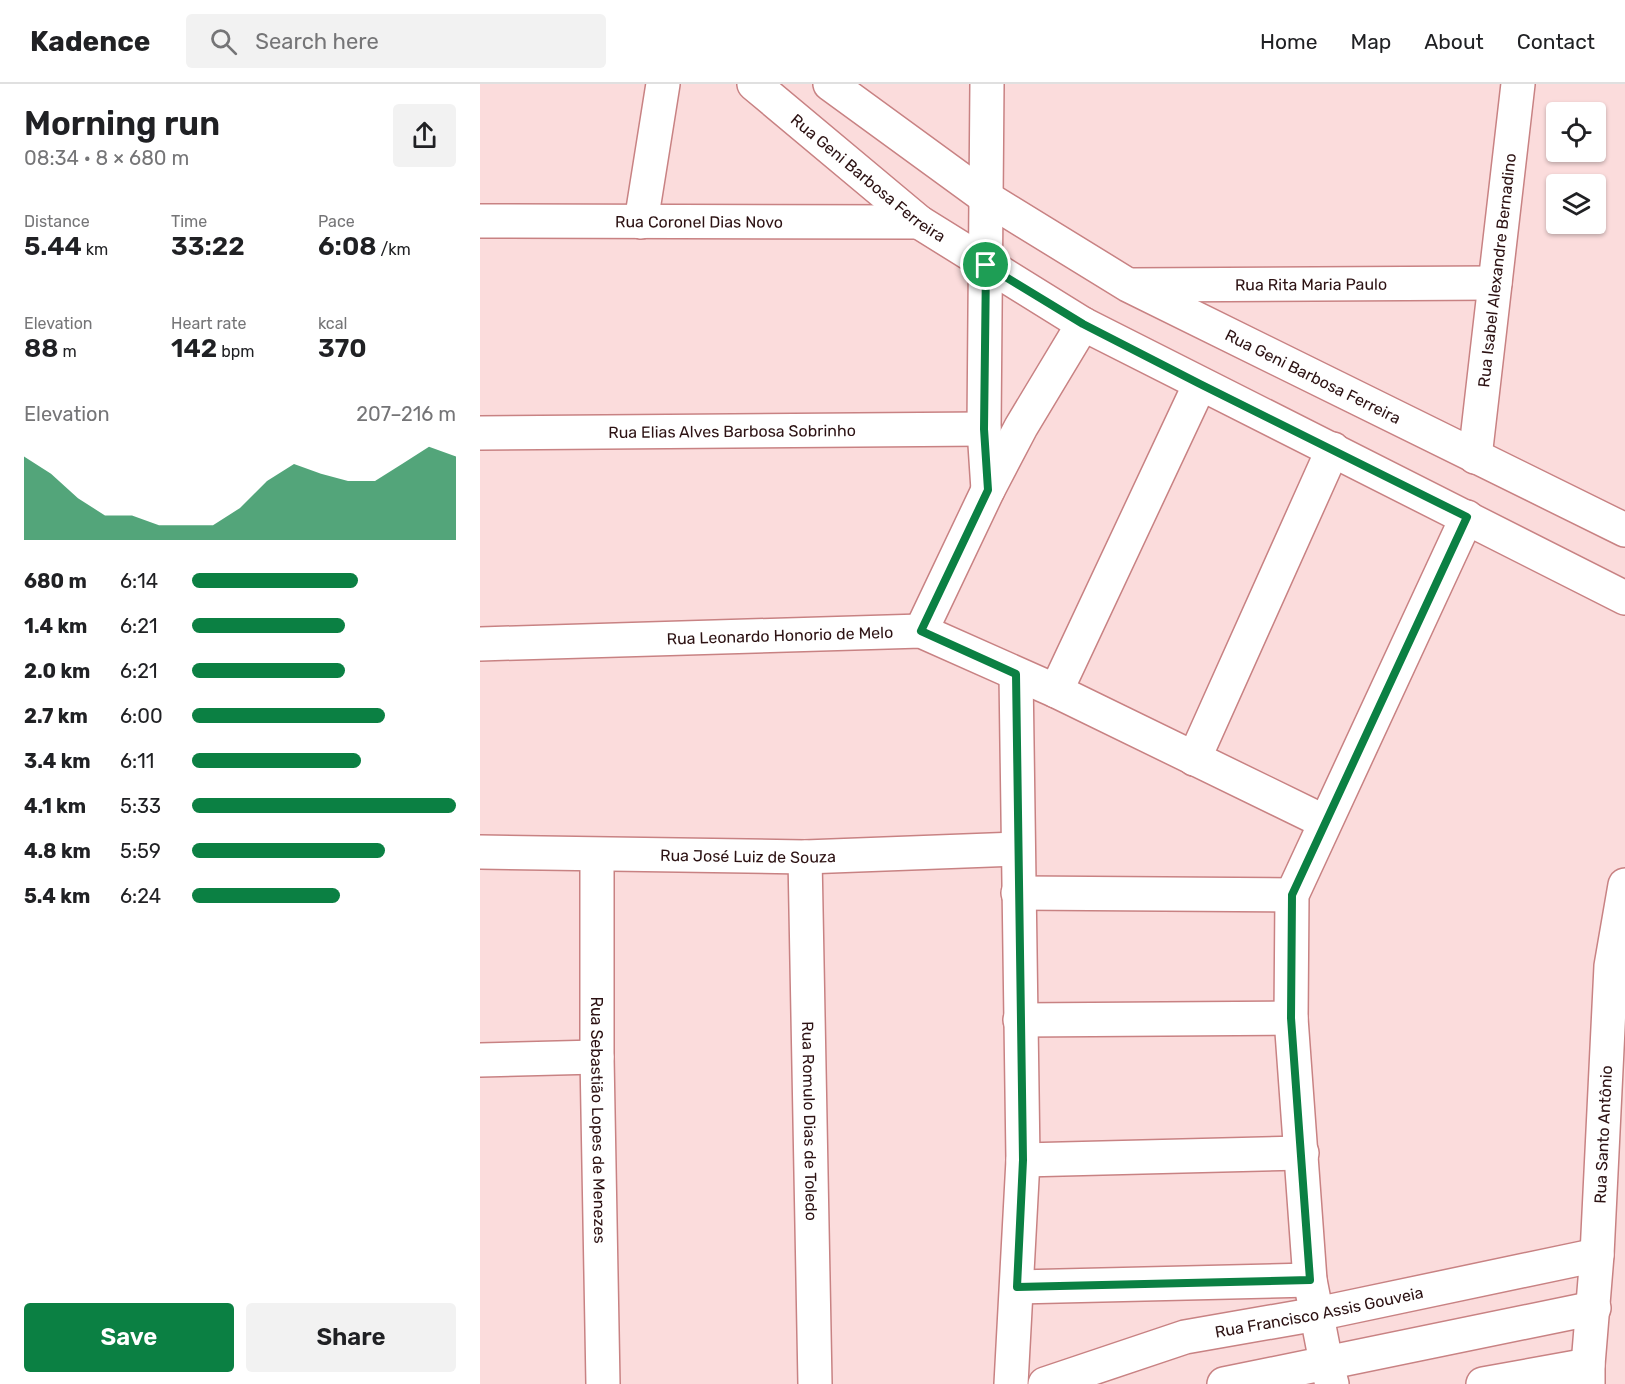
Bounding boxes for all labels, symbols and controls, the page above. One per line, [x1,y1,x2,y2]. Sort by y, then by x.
search box [186,14,606,68]
text: Kadence [30,25,150,58]
icon: search [207,25,240,58]
text: Search here [255,28,379,55]
text: Home [1260,29,1317,54]
text: Map [1350,29,1391,54]
text: About [1424,29,1484,54]
text: Contact [1517,29,1595,54]
map controls [1546,102,1606,234]
button: locate [1546,102,1606,162]
text: Morning run [24,104,220,143]
button: share [393,104,456,167]
street label: Rua Geni Barbosa Ferreira [787,110,949,246]
text: 08:34 · 8 × 680 m [24,146,189,170]
street label: Rua Isabel Alexandre Bernadino [1474,152,1520,388]
button: layers [1546,174,1606,234]
text: Distance [24,212,90,231]
text: Time [171,212,207,231]
text: Pace [318,212,355,231]
street label: Rua Coronel Dias Novo [615,212,783,232]
text: 5.44 [24,231,82,262]
text: 33:22 [171,231,245,262]
text: 6:08 [318,231,377,262]
pin [960,239,1011,290]
text: km [82,240,108,259]
text: /km [377,240,411,259]
icon: arrive [969,248,1002,281]
street label: Rua Rita Maria Paulo [1235,275,1387,294]
text: Elevation [24,314,93,333]
text: Heart rate [171,314,246,333]
text: kcal [318,314,347,333]
street label: Rua Geni Barbosa Ferreira [1222,325,1404,428]
text: 88 [24,333,59,364]
text: 142 [171,333,217,364]
text: 370 [318,333,367,364]
text: m [59,342,77,361]
text: bpm [217,342,254,361]
text: Elevation [24,402,110,426]
text: 207–216 m [356,402,456,426]
street label: Rua Elias Alves Barbosa Sobrinho [608,421,856,442]
text: 680 m [24,569,87,593]
text: 6:14 [120,569,158,593]
text: 1.4 km [24,614,87,638]
text: 6:21 [120,614,157,638]
street label: Rua Leonardo Honorio de Melo [666,623,894,648]
text: 2.0 km [24,659,90,683]
text: 6:21 [120,659,157,683]
text: 2.7 km [24,704,88,728]
text: 6:00 [120,704,163,728]
text: 3.4 km [24,749,91,773]
text: 6:11 [120,749,154,773]
text: 4.1 km [24,794,86,818]
text: 5:33 [120,794,161,818]
text: 4.8 km [24,839,91,863]
text: 5:59 [120,839,161,863]
street label: Rua José Luiz de Souza [660,846,836,867]
text: 5.4 km [24,884,90,908]
text: 6:24 [120,884,161,908]
street label: Rua Sebastião Lopes de Menezes [587,996,609,1244]
street label: Rua Romulo Dias de Toledo [798,1021,821,1221]
street label: Rua Santo Antônio [1590,1065,1616,1204]
street label: Rua Francisco Assis Gouveia [1213,1283,1425,1342]
button: Save [24,1303,234,1372]
button: Share [246,1303,456,1372]

